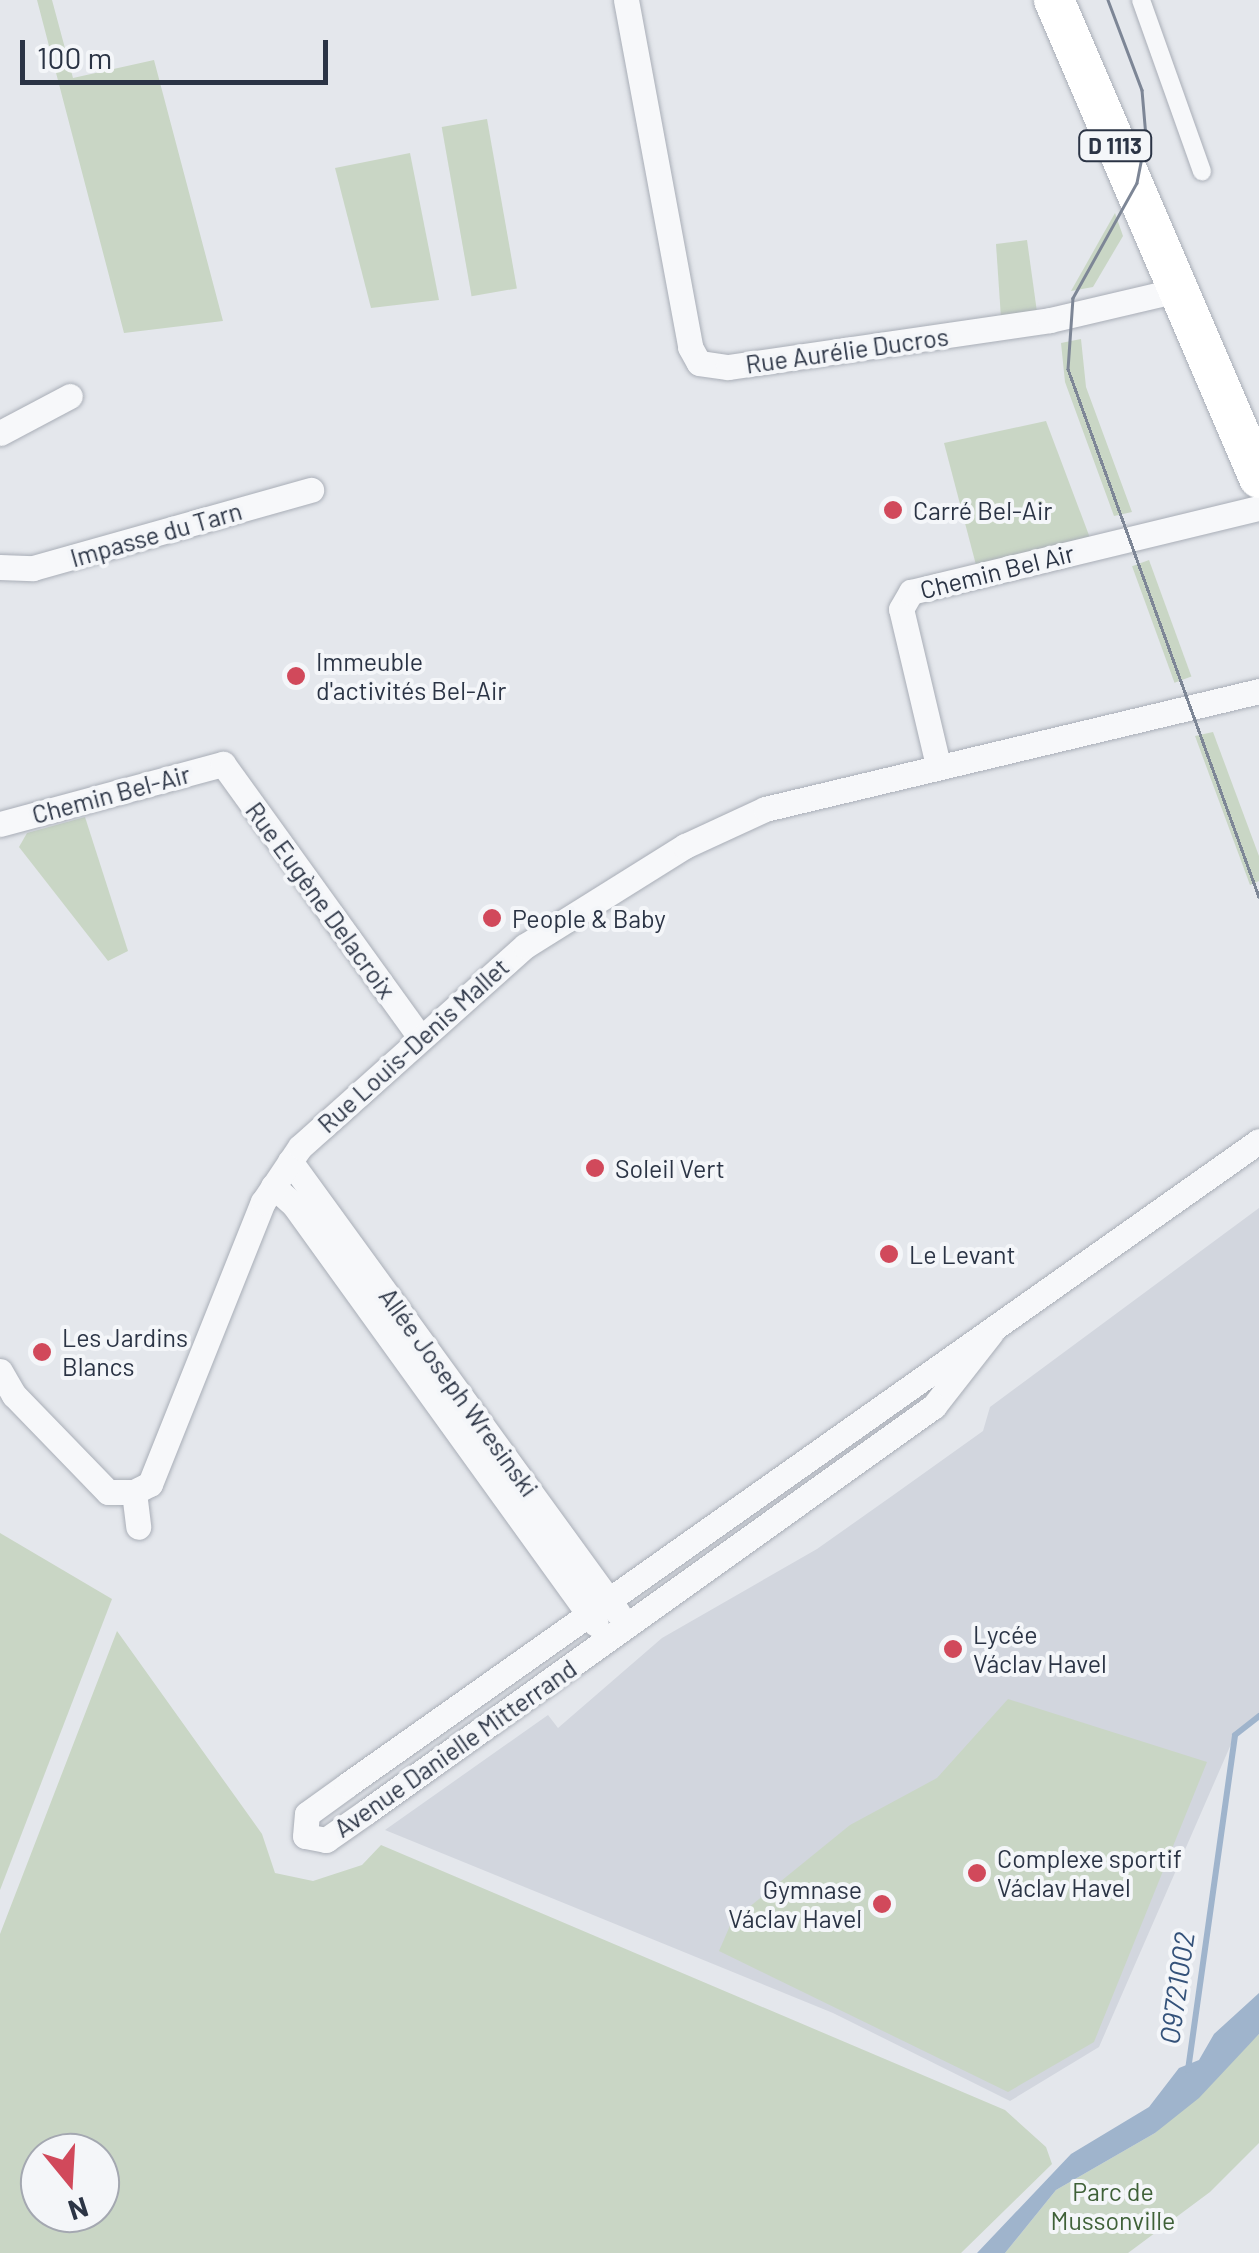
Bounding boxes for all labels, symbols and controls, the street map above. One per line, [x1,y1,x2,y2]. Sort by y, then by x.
scale bar [25,20,332,82]
text: 100 m [37,39,112,75]
road number: D 1113 [1078,129,1152,163]
street label: Rue Aurélie Ducros [744,321,950,379]
street label: Impasse du Tarn [67,495,245,573]
place label: Carré Bel-Air [913,495,1052,525]
marker: Carré Bel-Air [882,499,904,521]
street label: Chemin Bel Air [917,537,1077,605]
place label: Immeuble d'activités Bel-Air [316,647,506,706]
marker: Immeuble d'activités Bel-Air [285,665,307,687]
street label: Chemin Bel-Air [29,758,193,830]
street label: Rue Eugène Delacroix [240,796,402,1004]
place label: People & Baby [512,903,666,933]
marker: People & Baby [481,907,503,929]
street label: Rue Louis-Denis Mallet [311,951,515,1139]
place label: Soleil Vert [615,1153,725,1183]
marker: Soleil Vert [584,1157,606,1179]
place label: Le Levant [909,1239,1016,1269]
marker: Le Levant [878,1243,900,1265]
street label: Allée Joseph Wresinski [373,1282,545,1502]
place label: Les Jardins Blancs [62,1323,188,1382]
marker: Les Jardins Blancs [31,1341,53,1363]
place label: Lycée Václav Havel [973,1620,1107,1679]
marker: Lycée Václav Havel [942,1638,964,1660]
street label: Avenue Danielle Mitterrand [328,1653,582,1843]
place label: Complexe sportif Václav Havel [997,1844,1182,1903]
marker: Complexe sportif Václav Havel [966,1862,988,1884]
place label: Gymnase Václav Havel [728,1875,862,1934]
marker: Gymnase Václav Havel [871,1893,893,1915]
water label: O9721002 [1152,1930,1200,2046]
north arrow [20,2133,120,2233]
park label: Parc de Mussonville [1051,2177,1175,2236]
text: N [65,2191,93,2229]

